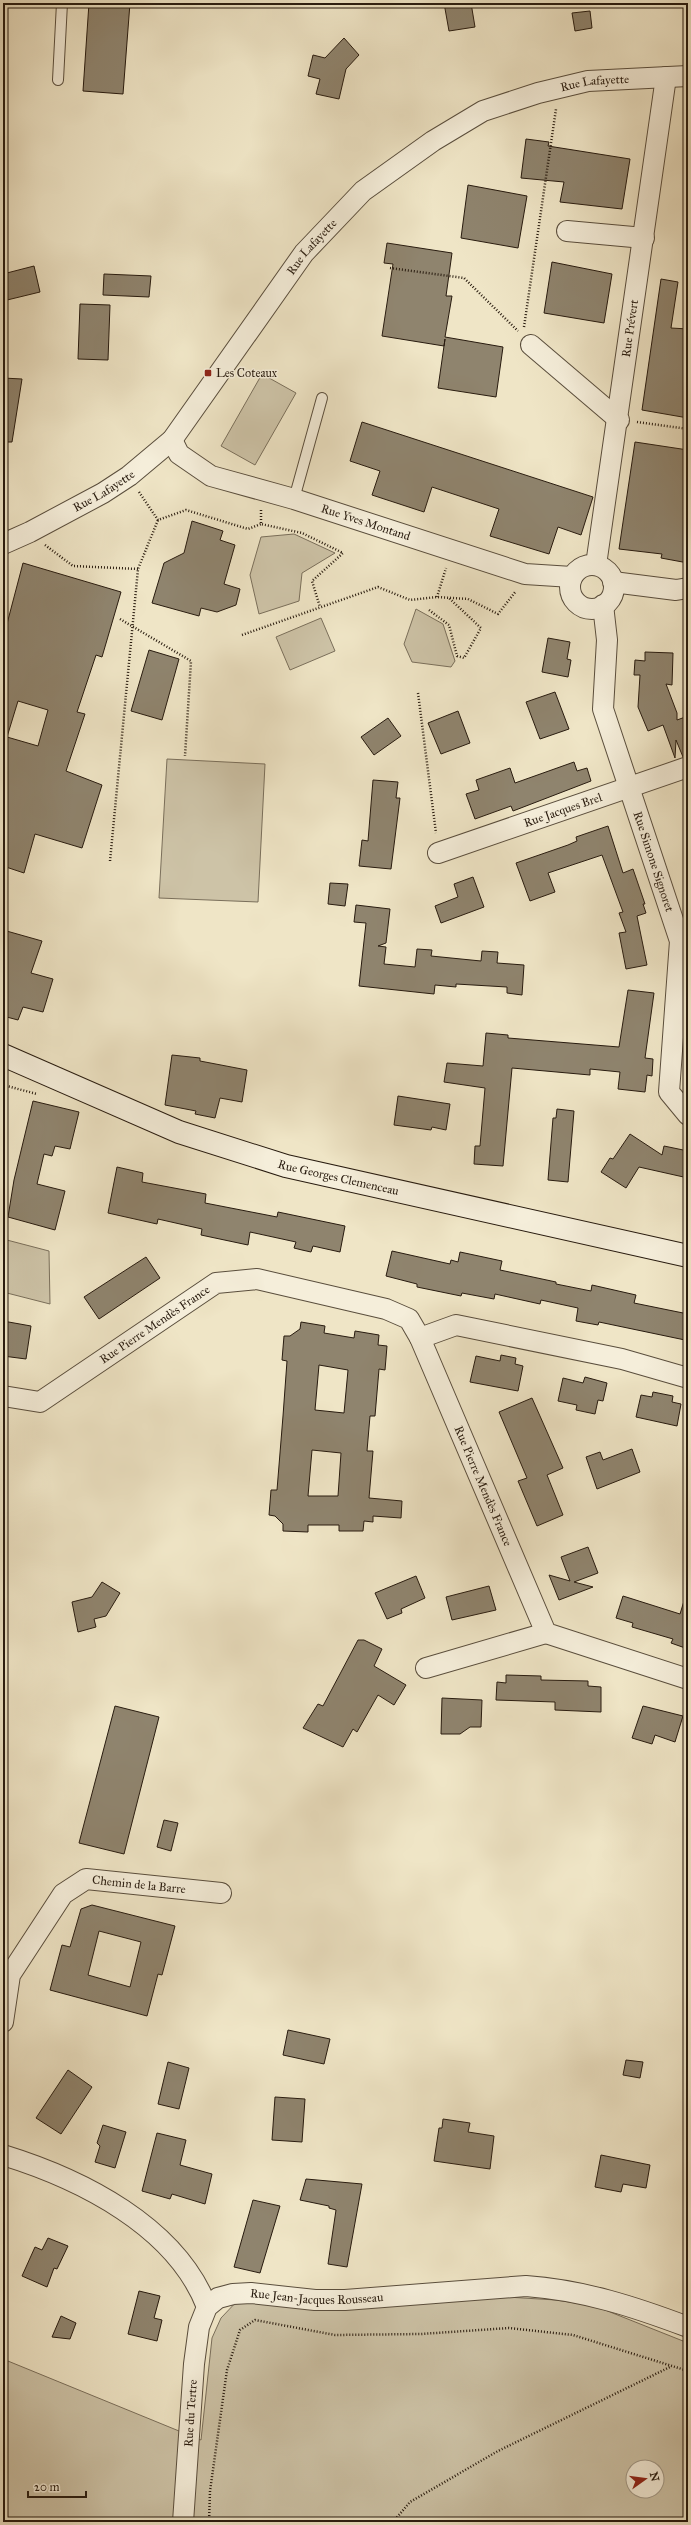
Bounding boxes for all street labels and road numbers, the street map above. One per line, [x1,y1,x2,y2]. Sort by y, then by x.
street label: Rue Lafayette [559,72,629,94]
street label: Rue Lafayette [284,216,340,277]
street label: Rue Prévert [619,298,641,358]
street label: Rue Lafayette [71,467,138,515]
street label: Rue Yves Montand [319,501,412,543]
street label: Rue Jacques Brel [522,790,604,830]
street label: Rue Simone Signoret [630,809,677,914]
street label: Rue Georges Clemenceau [276,1157,401,1198]
street label: Rue Pierre Mendès France [97,1282,212,1366]
street label: Rue Pierre Mendès France [451,1424,515,1548]
street label: Chemin de la Barre [92,1873,186,1896]
street label: Rue Jean-Jacques Rousseau [249,2286,384,2308]
street label: Rue du Tertre [181,2379,200,2448]

